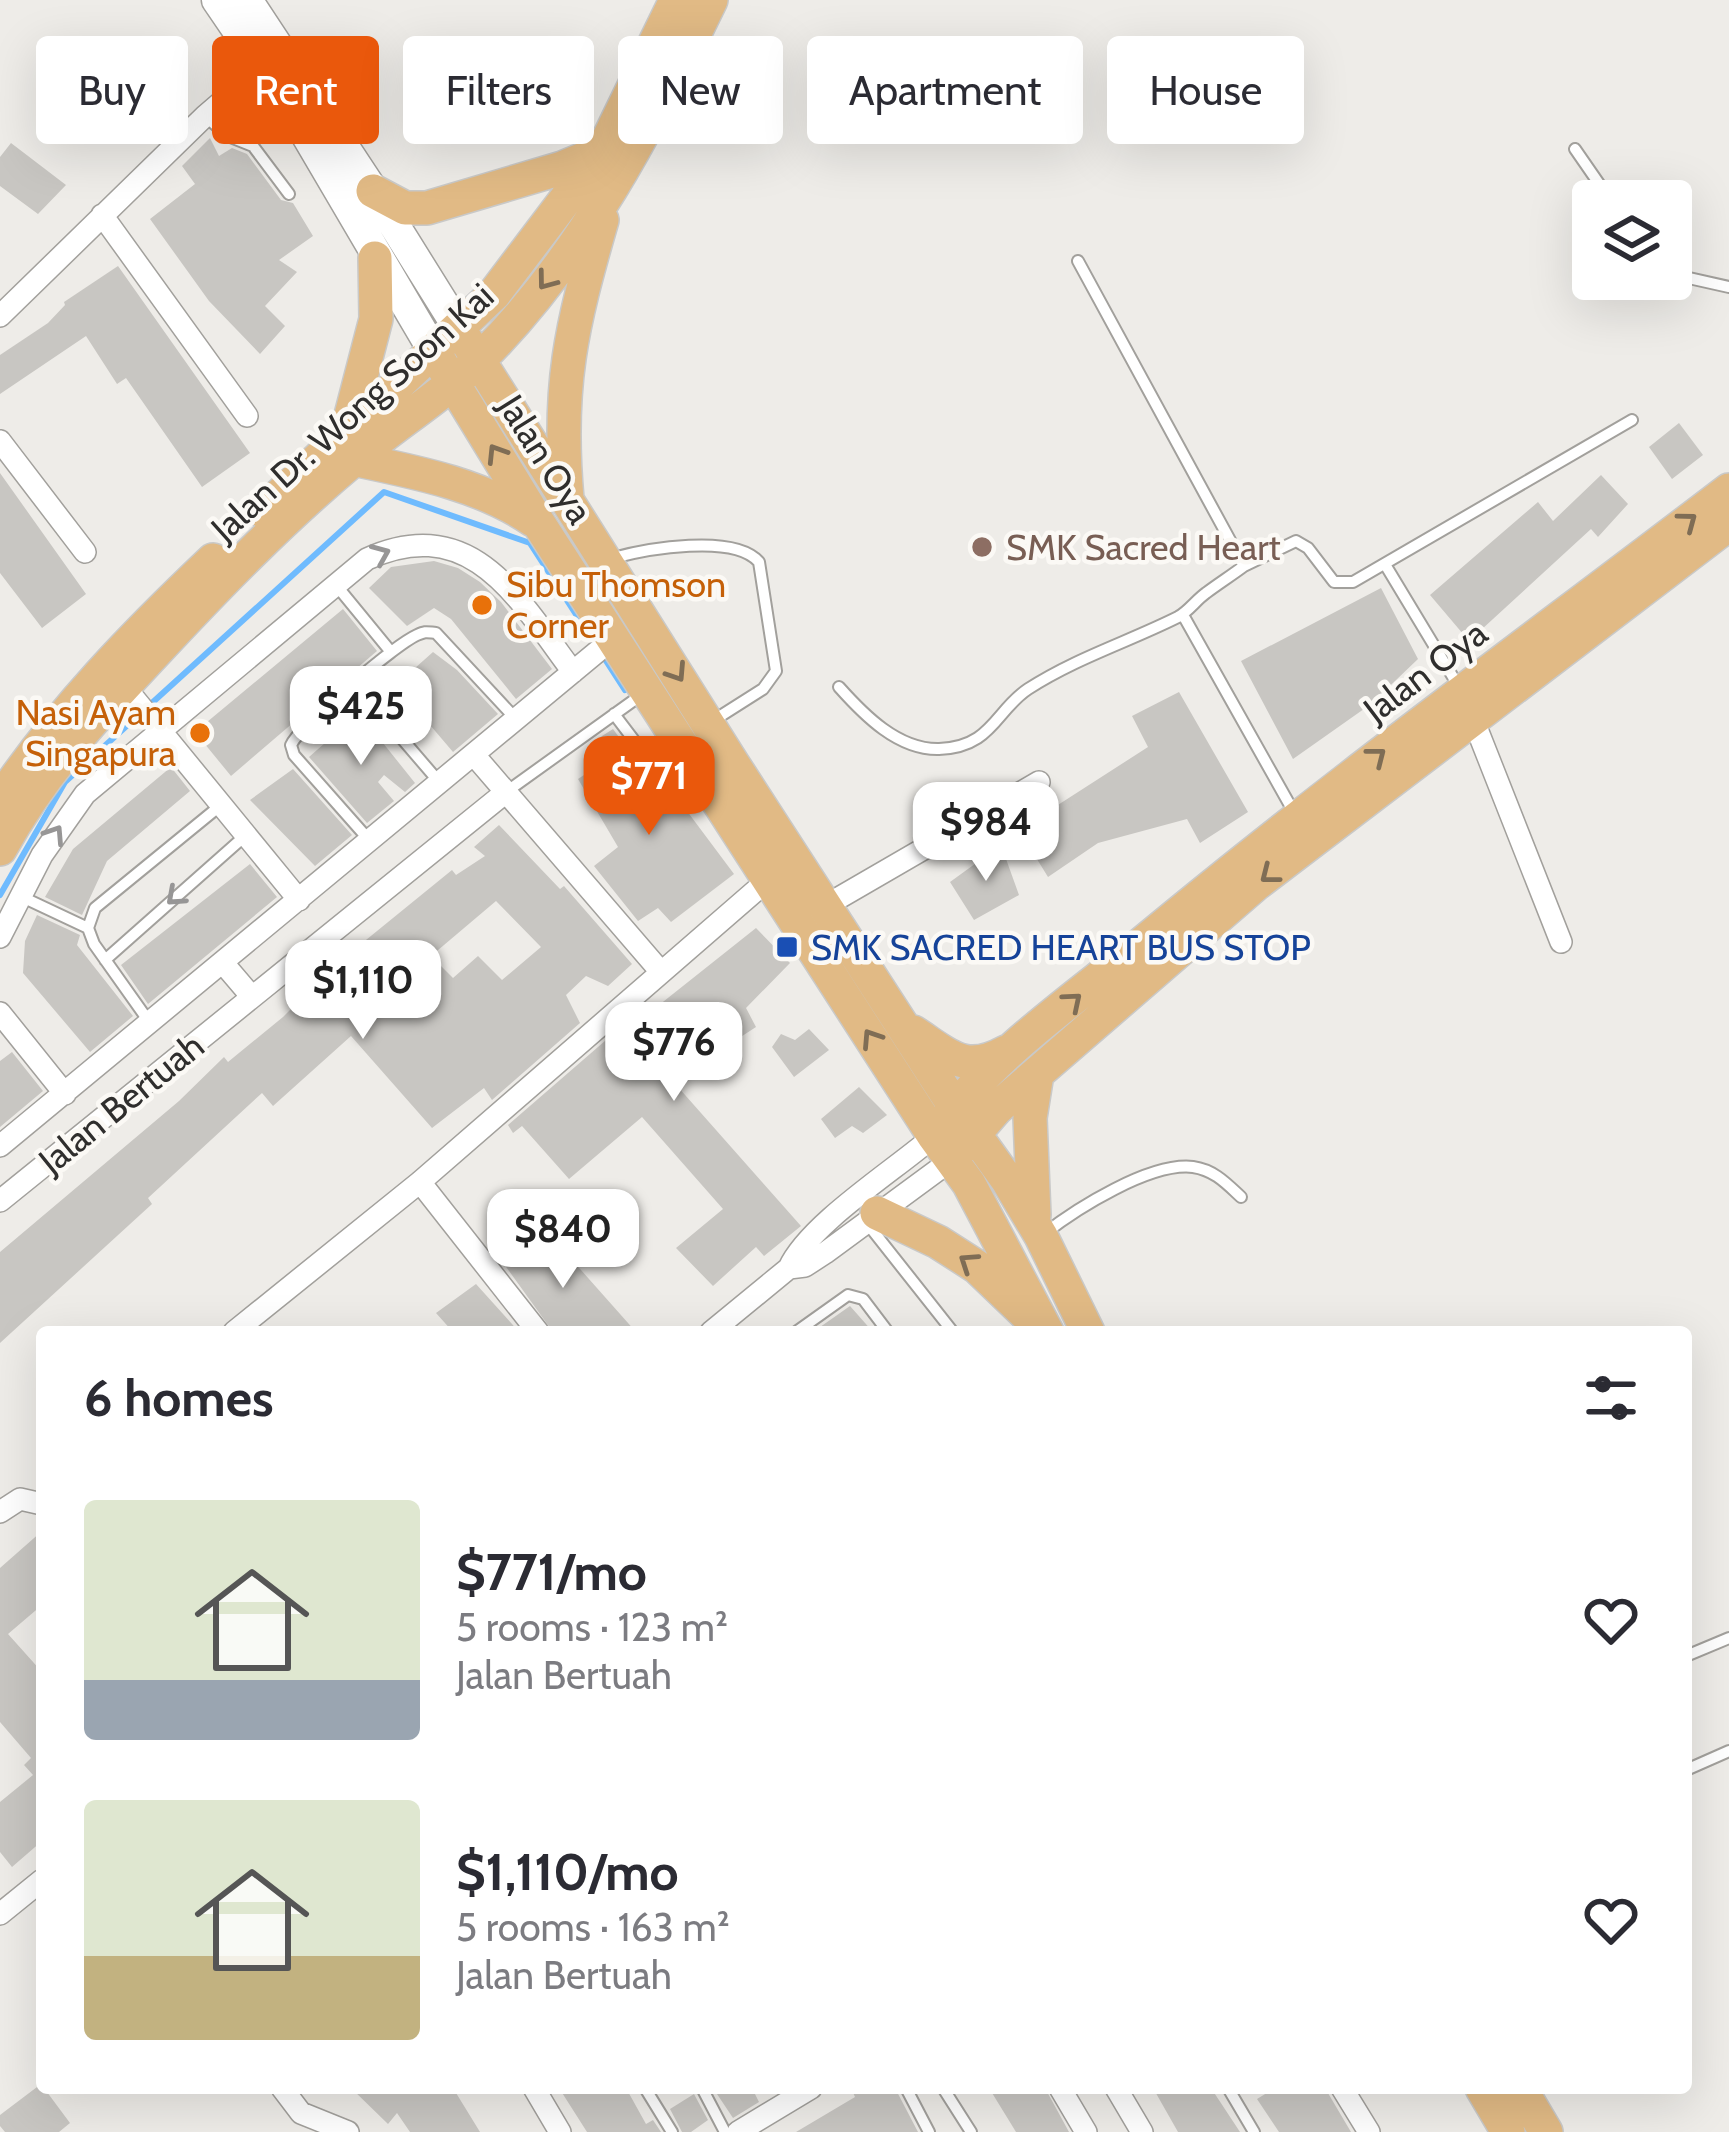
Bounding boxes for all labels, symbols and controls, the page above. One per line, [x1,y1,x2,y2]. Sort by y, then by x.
chip: Buy [36,36,188,144]
chip: Rent [212,36,379,144]
chip: Filters [403,36,594,144]
chip: New [618,36,783,144]
chip: Apartment [807,36,1083,144]
chip: House [1107,36,1304,144]
map controls [1572,180,1692,300]
button: layers [1572,180,1692,300]
one-way arrow [538,268,560,289]
street label: Jalan Dr. Wong Soon Kai [201,274,502,551]
street label: Jalan Oya [489,386,603,531]
one-way arrow [487,444,510,466]
one-way arrow [1675,514,1696,536]
place label: SMK Sacred Heart [1006,525,1281,569]
marker: SMK Sacred Heart [969,534,995,560]
one-way arrow [369,544,390,568]
place label: Sibu Thomson Corner [506,562,726,647]
marker: Sibu Thomson Corner [469,592,495,618]
street label: Jalan Oya [1354,610,1495,732]
one-way arrow [662,659,684,681]
pin: $425 [290,666,432,768]
text: $425 [317,681,405,729]
place label: Nasi Ayam Singapura [16,690,176,775]
marker: Nasi Ayam Singapura [187,720,213,746]
pin: $771 [578,736,720,838]
one-way arrow [1363,749,1385,771]
text: $771 [611,751,687,799]
pin: $984 [915,782,1057,884]
text: $984 [940,797,1032,845]
one-way arrow [41,825,63,847]
one-way arrow [1260,860,1282,882]
one-way arrow [168,883,189,904]
place label: SMK SACRED HEART BUS STOP [811,925,1311,969]
marker: SMK SACRED HEART BUS STOP [774,934,800,960]
pin: $1,110 [265,940,461,1042]
text: $1,110 [312,955,414,1003]
one-way arrow [1059,994,1081,1015]
pin: $776 [603,1002,745,1104]
text: $776 [632,1017,716,1065]
street label: Jalan Bertuah [29,1023,212,1183]
one-way arrow [863,1029,885,1051]
pin: $840 [492,1189,634,1291]
text: $840 [514,1204,612,1252]
one-way arrow [959,1254,981,1276]
icon: filters [1578,1365,1644,1431]
text: 6 homes [84,1367,273,1429]
text: $771/mo [456,1541,647,1603]
icon: home [180,1548,324,1692]
icon: heart [1578,1587,1644,1653]
text: 5 rooms · 123 m² [456,1603,728,1651]
text: Jalan Bertuah [456,1651,672,1699]
text: $1,110/mo [456,1841,679,1903]
icon: home [180,1848,324,1992]
icon: heart [1578,1887,1644,1953]
text: 5 rooms · 163 m² [456,1903,730,1951]
text: Jalan Bertuah [456,1951,672,1999]

